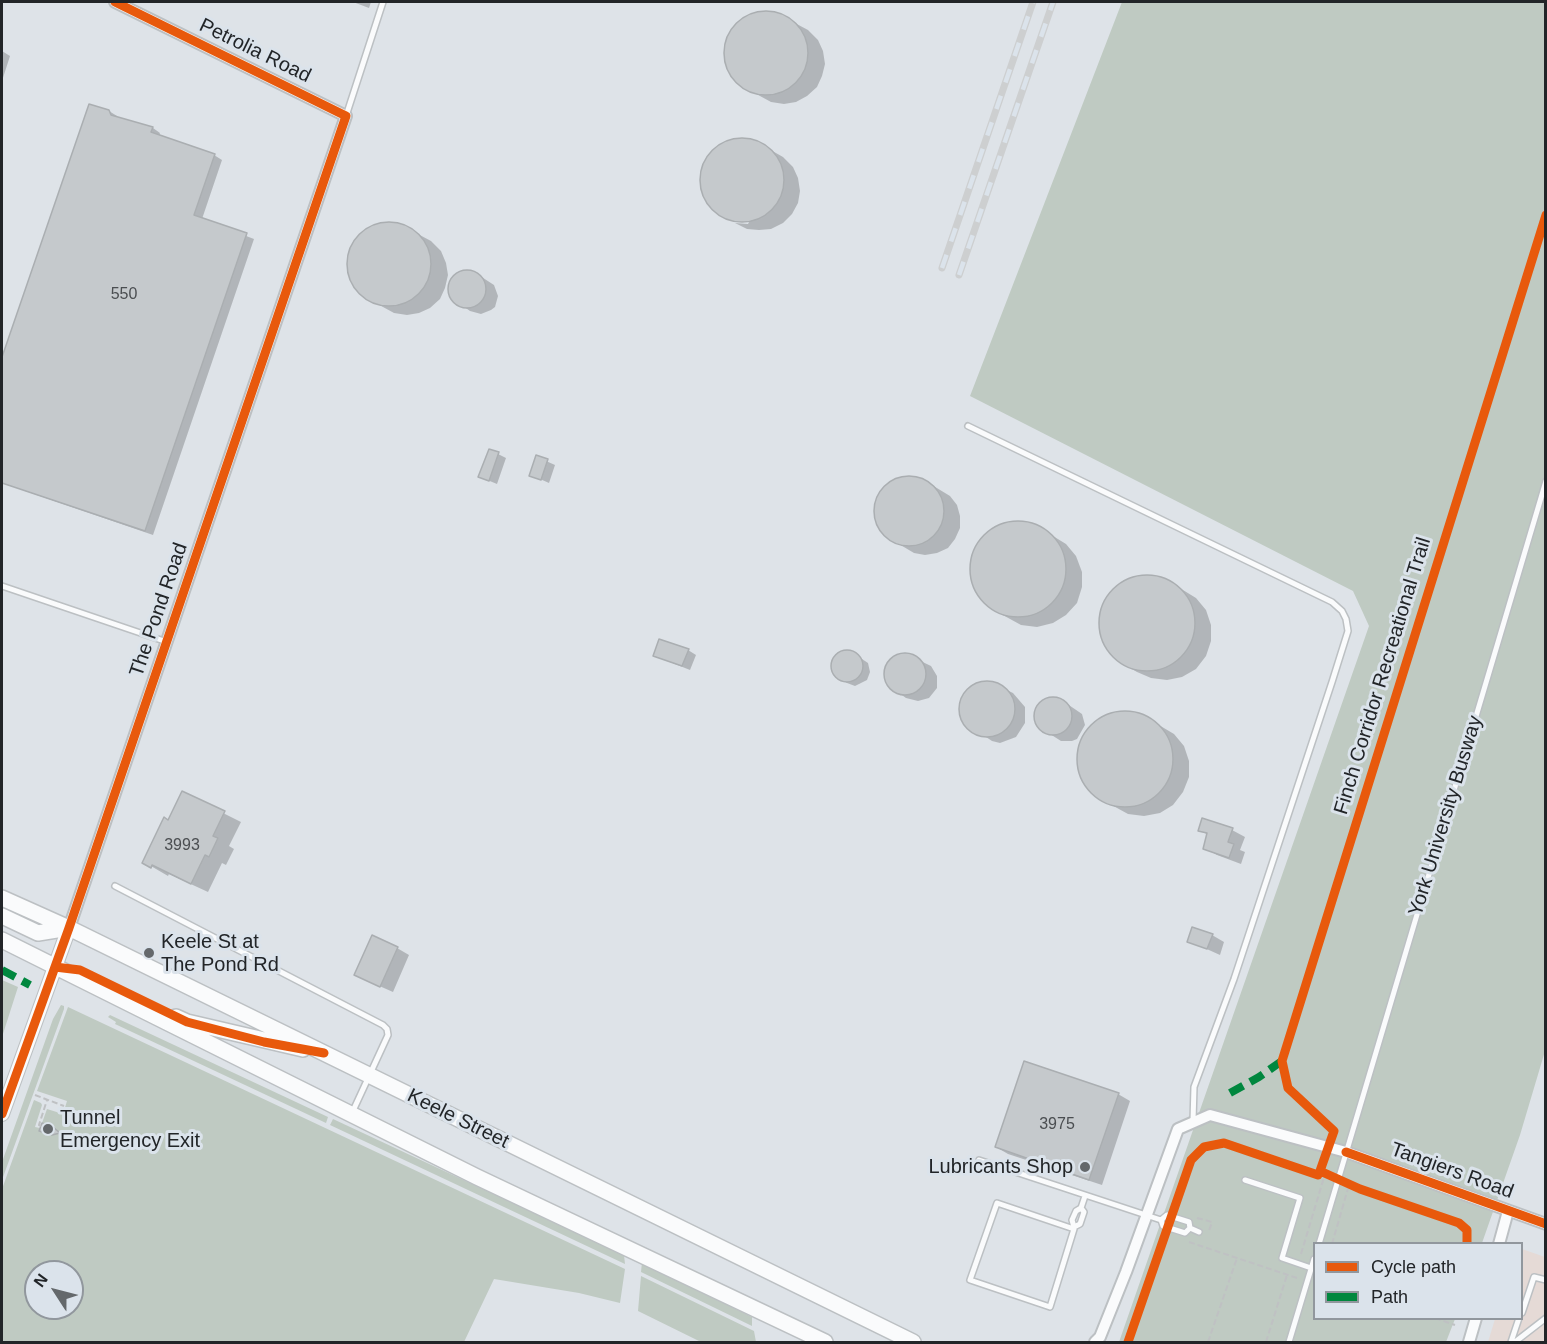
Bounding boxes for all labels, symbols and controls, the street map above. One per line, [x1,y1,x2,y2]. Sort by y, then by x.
street label: Petrolia Road [195,14,315,88]
house number: 550 [111,285,137,305]
street label: Finch Corridor Recreational Trail [1329,535,1437,817]
street label: The Pond Road [125,540,193,680]
street label: York University Busway [1404,713,1488,919]
house number: 3993 [164,836,200,856]
place label: Keele St at The Pond Rd [161,930,279,977]
marker: Keele St at The Pond Rd [142,946,156,960]
street label: Keele Street [403,1084,513,1154]
place label: Tunnel Emergency Exit [60,1106,200,1153]
house number: 3975 [1039,1115,1075,1135]
marker: Tunnel Emergency Exit [41,1122,55,1136]
street label: Tangiers Road [1387,1138,1517,1204]
place label: Lubricants Shop [928,1155,1073,1179]
marker: Lubricants Shop [1078,1160,1092,1174]
legend [1313,1242,1523,1320]
text: Cycle path [1371,1257,1456,1277]
north arrow [24,1260,84,1320]
text: N [30,1271,51,1290]
text: Path [1371,1287,1408,1307]

